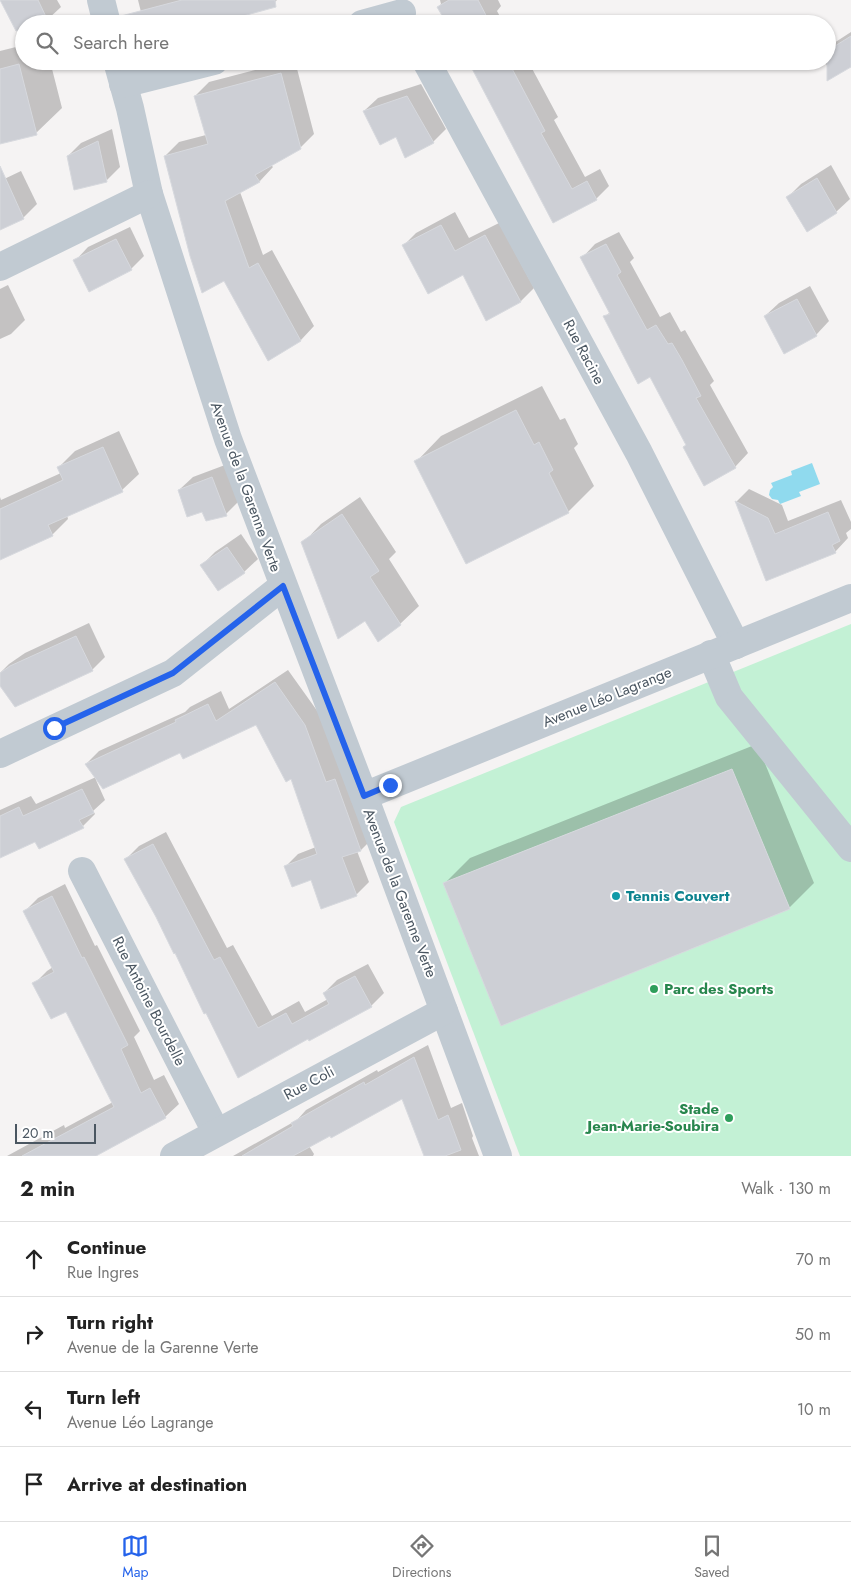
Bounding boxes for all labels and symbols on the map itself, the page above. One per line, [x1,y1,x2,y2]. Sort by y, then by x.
street label: Rue Racine [558,316,610,389]
street label: Avenue de la Garenne Verte [205,399,287,575]
street label: Avenue Léo Lagrange [539,661,675,733]
route start [43,717,66,740]
route end [379,774,402,797]
street label: Avenue de la Garenne Verte [358,805,443,981]
place label: Tennis Couvert [626,885,730,907]
marker: Tennis Couvert [610,890,622,902]
street label: Rue Antoine Bourdelle [107,933,191,1070]
place label: Parc des Sports [664,978,773,1000]
marker: Parc des Sports [648,983,660,995]
street label: Rue Coli [280,1061,338,1105]
place label: Stade Jean-Marie-Soubira [584,1098,719,1137]
marker: Stade Jean-Marie-Soubira [723,1112,735,1124]
scale bar [15,1121,96,1144]

